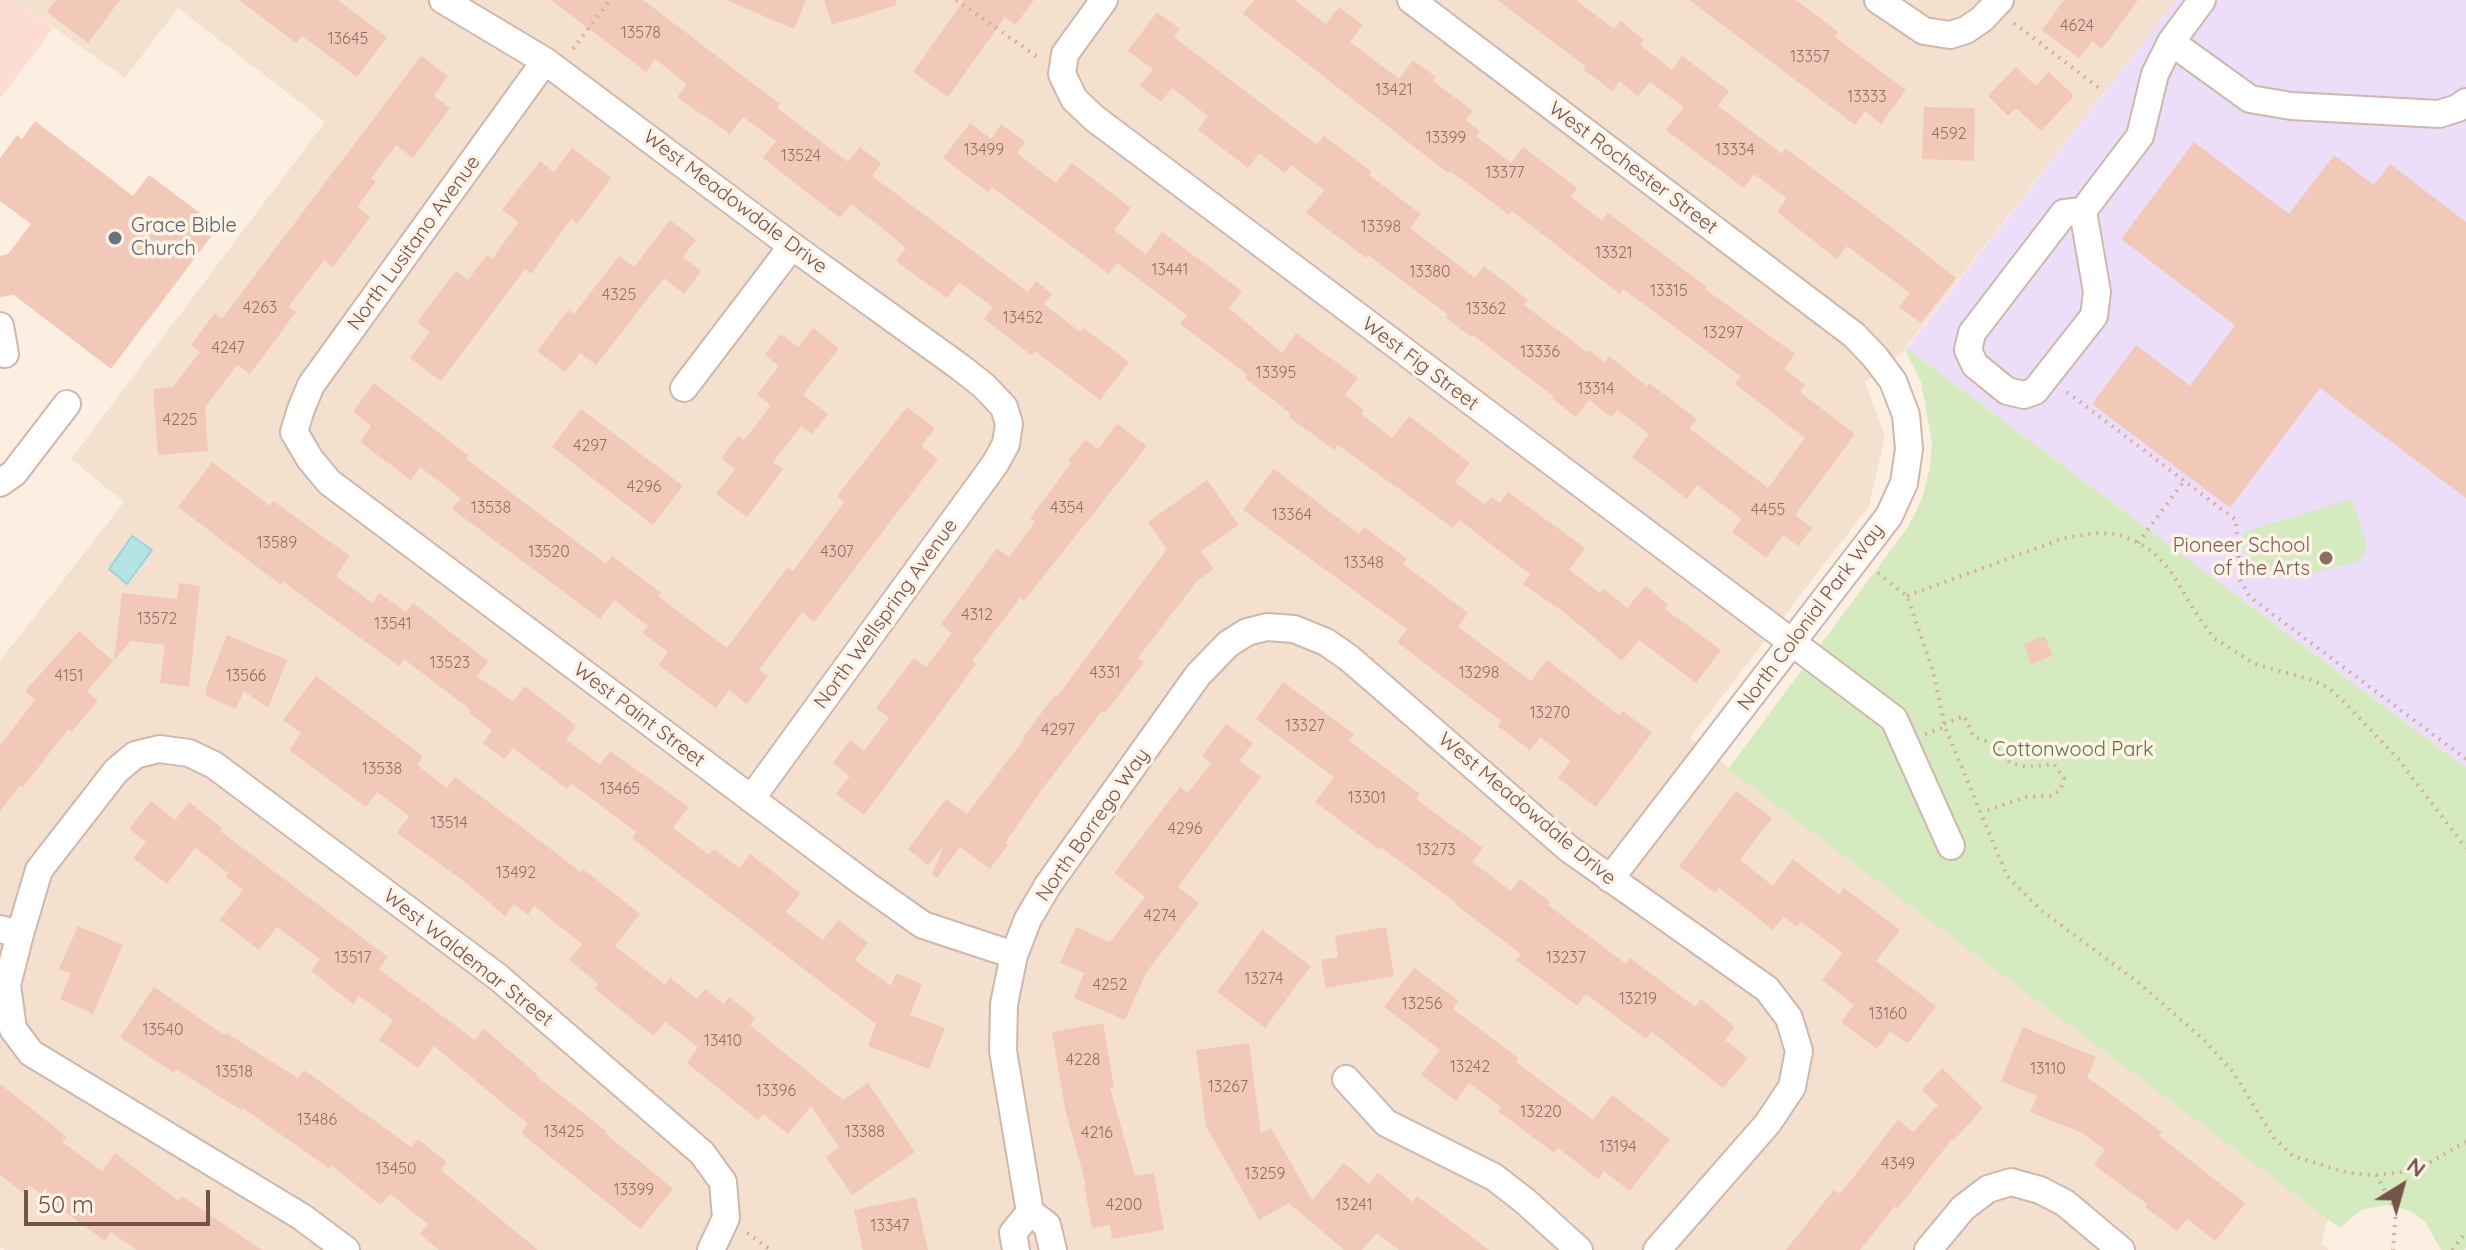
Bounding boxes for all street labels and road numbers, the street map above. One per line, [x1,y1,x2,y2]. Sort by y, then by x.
street label: West Rochester Street [1544,97,1722,239]
street label: West Meadowdale Drive [638,125,832,279]
street label: North Lusitano Avenue [343,151,485,335]
street label: West Fig Street [1357,312,1483,416]
street label: North Wellspring Avenue [809,514,963,714]
street label: North Colonial Park Way [1733,519,1889,715]
street label: West Paint Street [568,658,710,772]
street label: West Meadowdale Drive [1433,728,1621,890]
street label: North Borrego Way [1031,744,1155,906]
street label: West Waldemar Street [378,884,558,1032]

